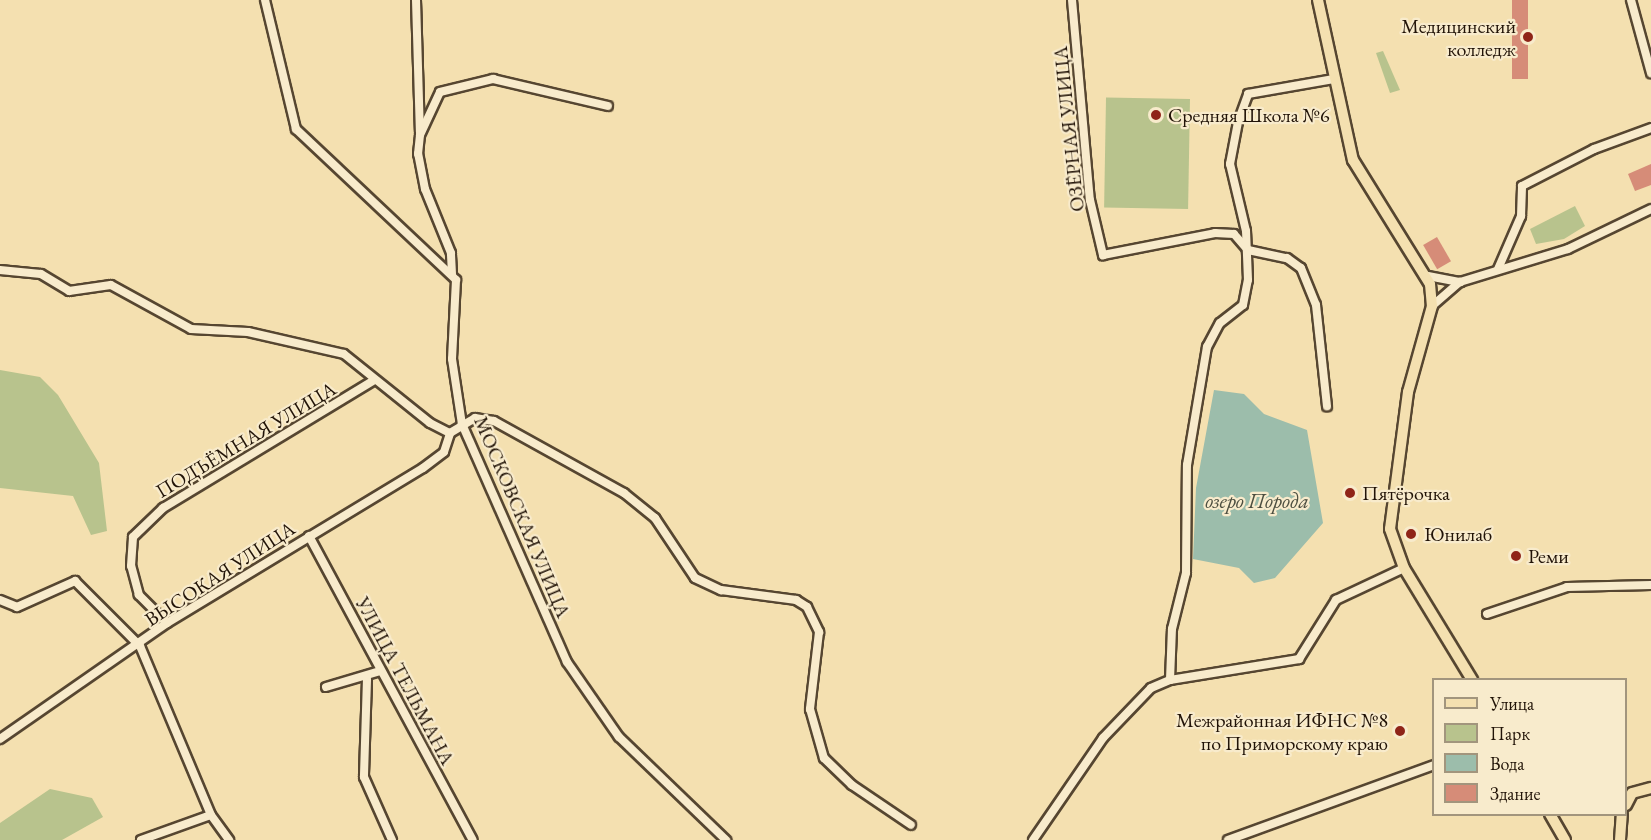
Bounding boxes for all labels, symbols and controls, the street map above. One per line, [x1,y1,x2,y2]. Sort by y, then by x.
place label: Медицинский колледж [1401,14,1516,61]
marker: Медицинский колледж [1521,30,1535,44]
street label: ОЗЁРНАЯ УЛИЦА [1048,45,1090,213]
place label: Средняя Школа №6 [1168,103,1330,127]
marker: Средняя Школа №6 [1149,108,1163,122]
street label: ПОДЪЁМНАЯ УЛИЦА [152,377,340,503]
street label: МОСКОВСКАЯ УЛИЦА [469,413,575,621]
place label: Пятёрочка [1362,481,1450,505]
marker: Пятёрочка [1343,486,1357,500]
water label: озеро Порода [1205,488,1309,514]
street label: ВЫСОКАЯ УЛИЦА [140,517,300,631]
place label: Юнилаб [1424,522,1492,546]
marker: Юнилаб [1402,525,1420,543]
place label: Реми [1528,544,1569,568]
marker: Реми [1509,549,1523,563]
street label: УЛИЦА ТЕЛЬМАНА [350,593,460,769]
legend [1432,678,1627,816]
text: Улица [1490,692,1534,715]
place label: Межрайонная ИФНС №8 по Приморскому краю [1176,708,1388,755]
text: Парк [1490,722,1530,745]
marker: Межрайонная ИФНС №8 по Приморскому краю [1393,724,1407,738]
text: Вода [1490,752,1524,775]
text: Здание [1490,782,1540,805]

